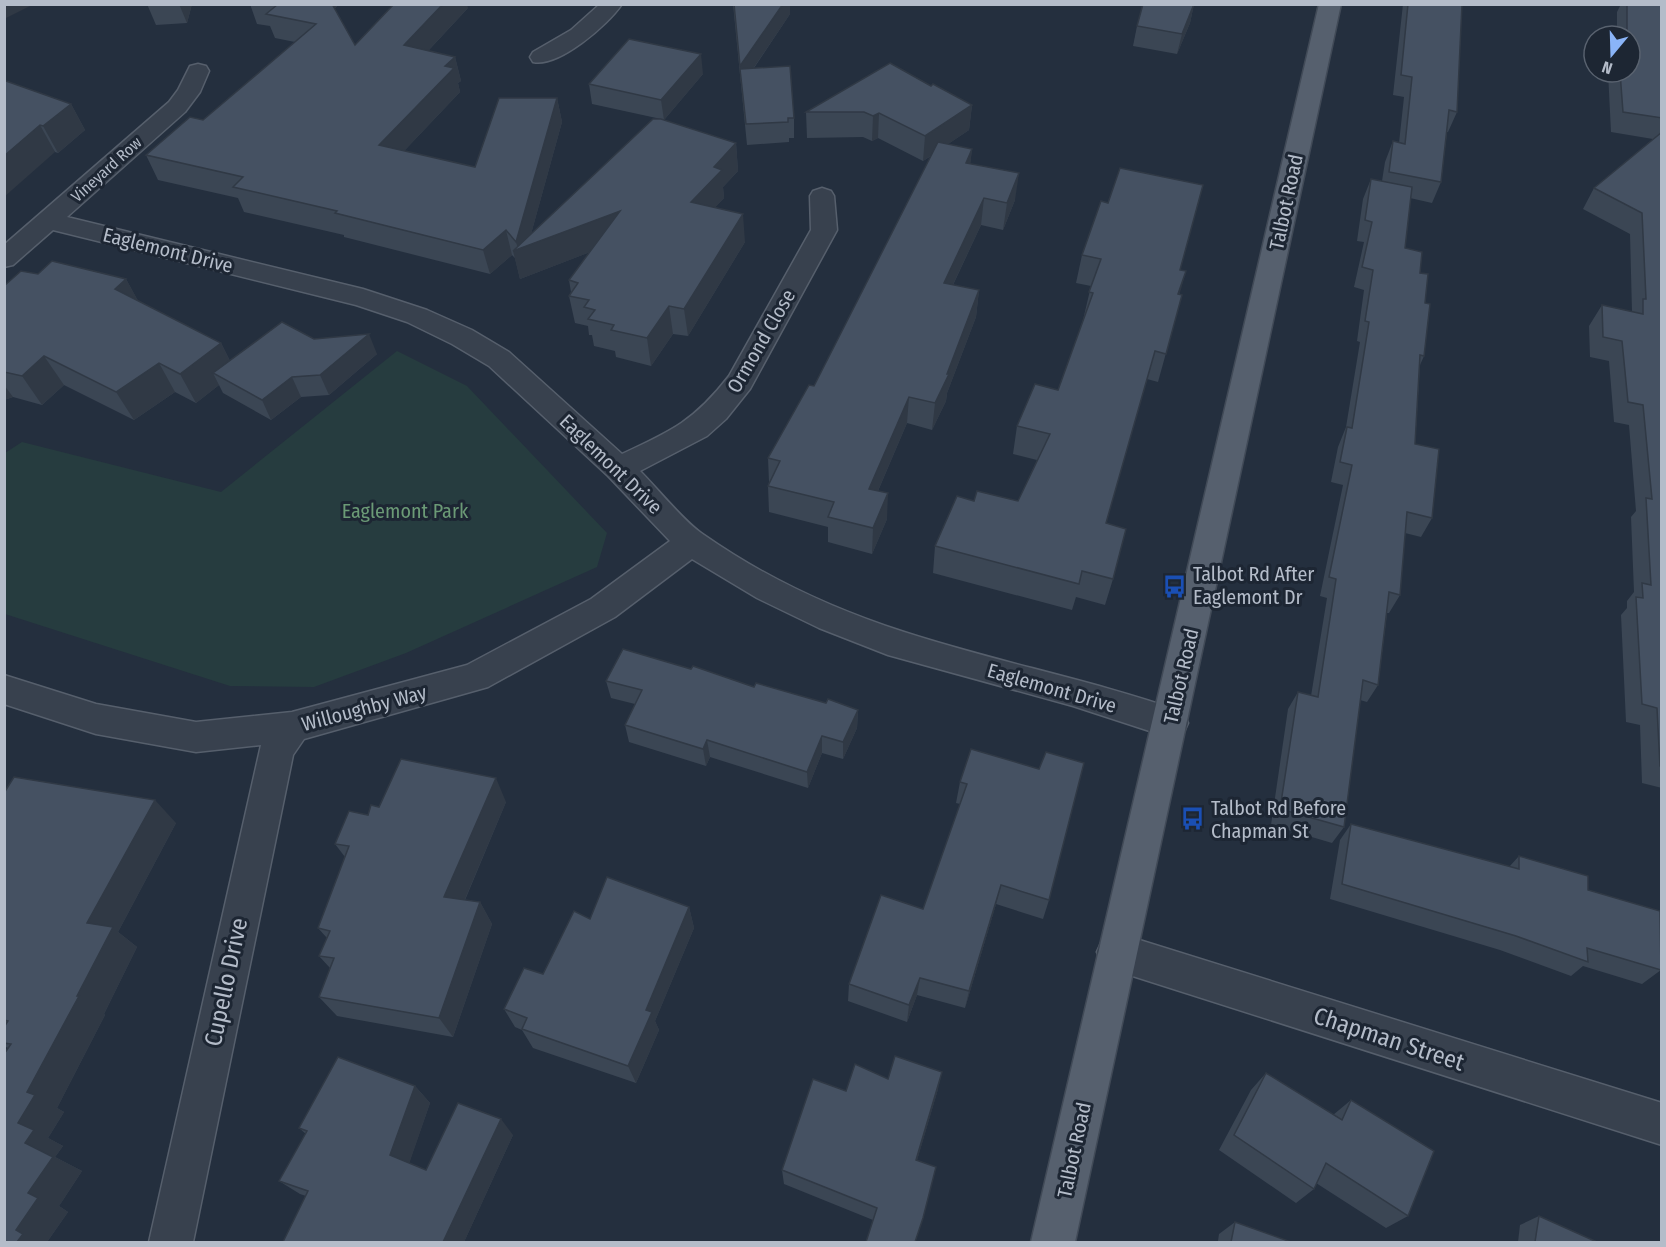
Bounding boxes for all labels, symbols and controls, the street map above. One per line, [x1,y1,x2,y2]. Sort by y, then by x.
north arrow [1582,24,1642,84]
text: N [1600,57,1615,78]
street label: Vineyard Row [67,133,146,206]
street label: Talbot Road [1264,152,1308,252]
street label: Eaglemont Drive [100,222,236,278]
street label: Ormond Close [722,285,800,397]
street label: Eaglemont Drive [555,409,667,519]
park label: Eaglemont Park [342,499,469,523]
place label: Talbot Rd After Eaglemont Dr [1193,562,1314,609]
bus stop icon: Talbot Rd After Eaglemont Dr [1162,573,1188,599]
street label: Talbot Road [1158,626,1204,726]
street label: Eaglemont Drive [985,658,1119,718]
street label: Willoughby Way [299,680,429,736]
place label: Talbot Rd Before Chapman St [1211,796,1346,843]
bus stop icon: Talbot Rd Before Chapman St [1180,806,1206,832]
street label: Cupello Drive [199,915,253,1049]
street label: Chapman Street [1310,1001,1468,1077]
street label: Talbot Road [1052,1100,1096,1200]

